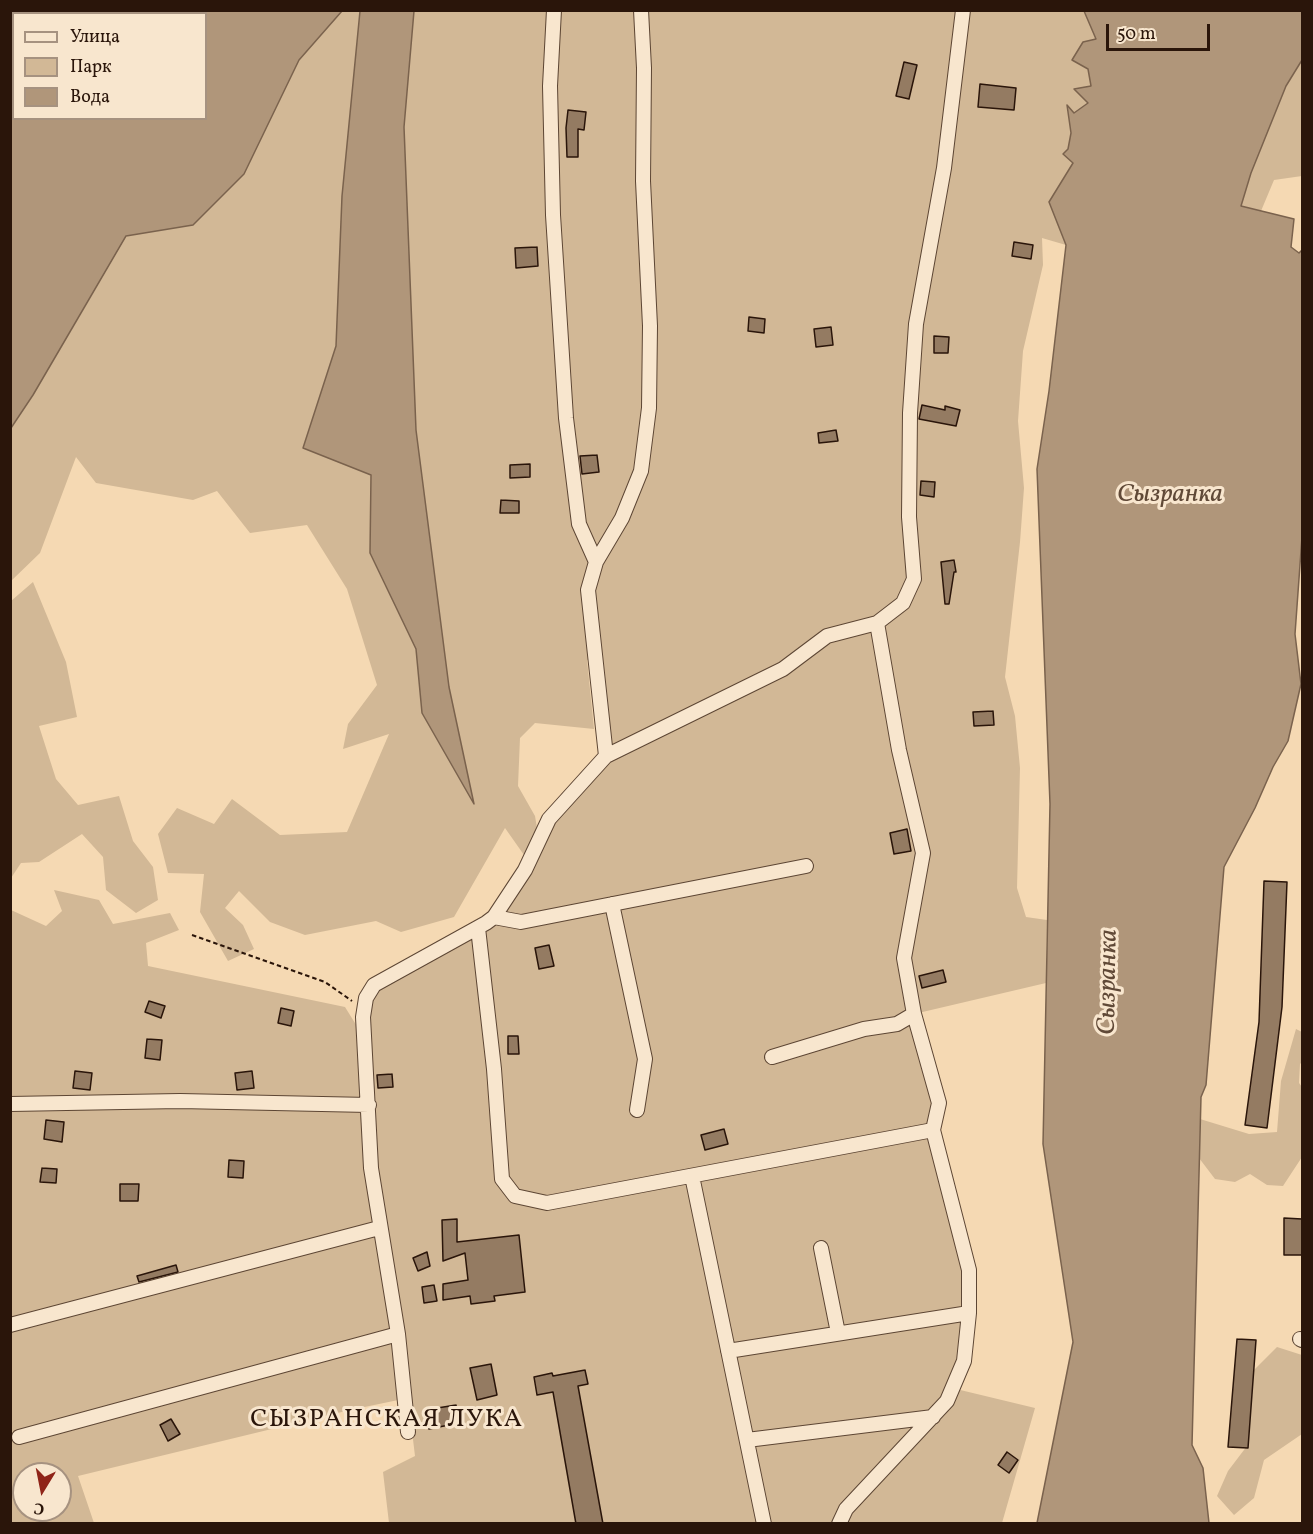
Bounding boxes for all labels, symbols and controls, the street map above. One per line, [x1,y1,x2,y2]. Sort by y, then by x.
legend [12,12,207,120]
scale bar [1109,12,1212,50]
text: 50 m [1117,22,1156,47]
text: Улица [70,25,120,50]
text: Парк [70,55,112,80]
text: Вода [70,85,110,110]
water label: Сызранка [1117,480,1223,512]
water label: Сызранка [1093,929,1127,1035]
district label: СЫЗРАНСКАЯ ЛУКА [250,1405,524,1437]
north arrow [12,1462,72,1522]
text: С [32,1496,46,1519]

